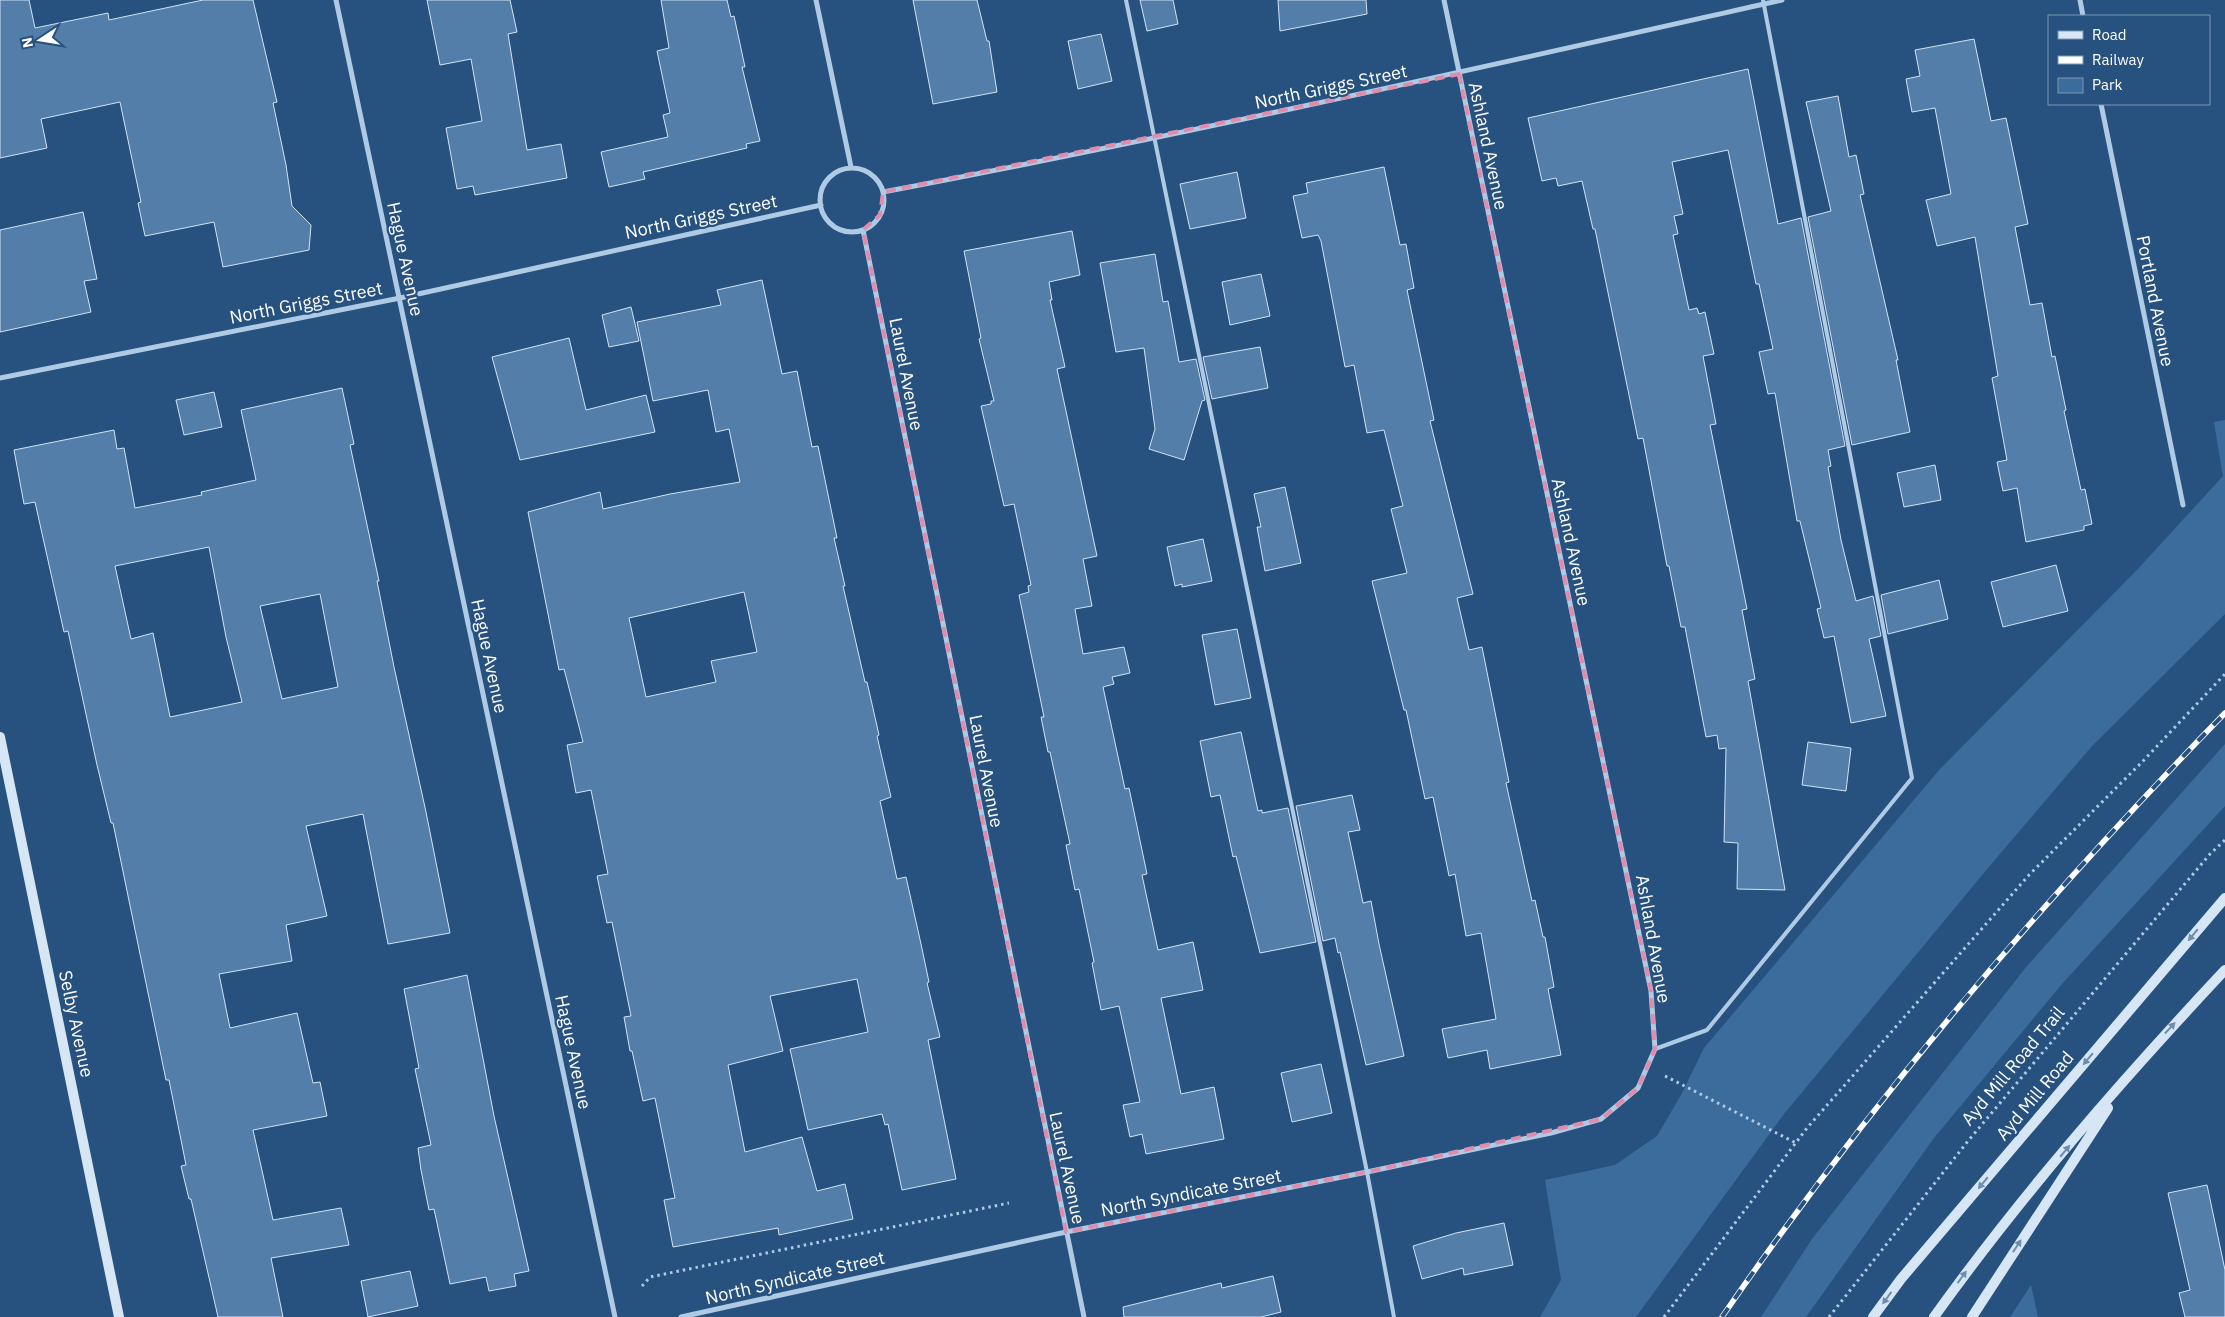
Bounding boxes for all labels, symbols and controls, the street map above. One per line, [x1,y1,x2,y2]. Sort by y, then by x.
north arrow [15,15,65,65]
legend [2048,15,2210,105]
text: Road [2092,25,2127,44]
text: N [17,36,37,50]
text: Railway [2092,50,2145,69]
street label: North Griggs Street [1253,59,1409,114]
text: Park [2092,75,2122,94]
street label: Ashland Avenue [1464,80,1513,212]
street label: North Griggs Street [623,189,779,244]
street label: Hague Avenue [382,200,429,318]
street label: Portland Avenue [2131,233,2180,369]
street label: North Griggs Street [227,276,384,329]
street label: Laurel Avenue [884,316,929,432]
street label: Ashland Avenue [1547,476,1596,608]
street label: Hague Avenue [466,597,513,715]
street label: Laurel Avenue [964,713,1009,829]
street label: Ashland Avenue [1631,873,1676,1005]
one-way arrow [2188,928,2199,941]
street label: Selby Avenue [54,968,99,1080]
street label: Hague Avenue [550,993,597,1111]
street label: Ayd Mill Road Trail [1957,1002,2069,1130]
one-way arrow [2165,1022,2176,1034]
street label: Ayd Mill Road [1992,1047,2078,1145]
one-way arrow [2082,1052,2094,1064]
street label: Laurel Avenue [1044,1110,1091,1226]
one-way arrow [2059,1145,2070,1158]
street label: North Syndicate Street [1099,1164,1283,1221]
one-way arrow [1977,1176,1989,1188]
one-way arrow [2012,1240,2022,1253]
street label: North Syndicate Street [703,1246,887,1309]
one-way arrow [1957,1271,1967,1284]
one-way arrow [1882,1291,1892,1305]

